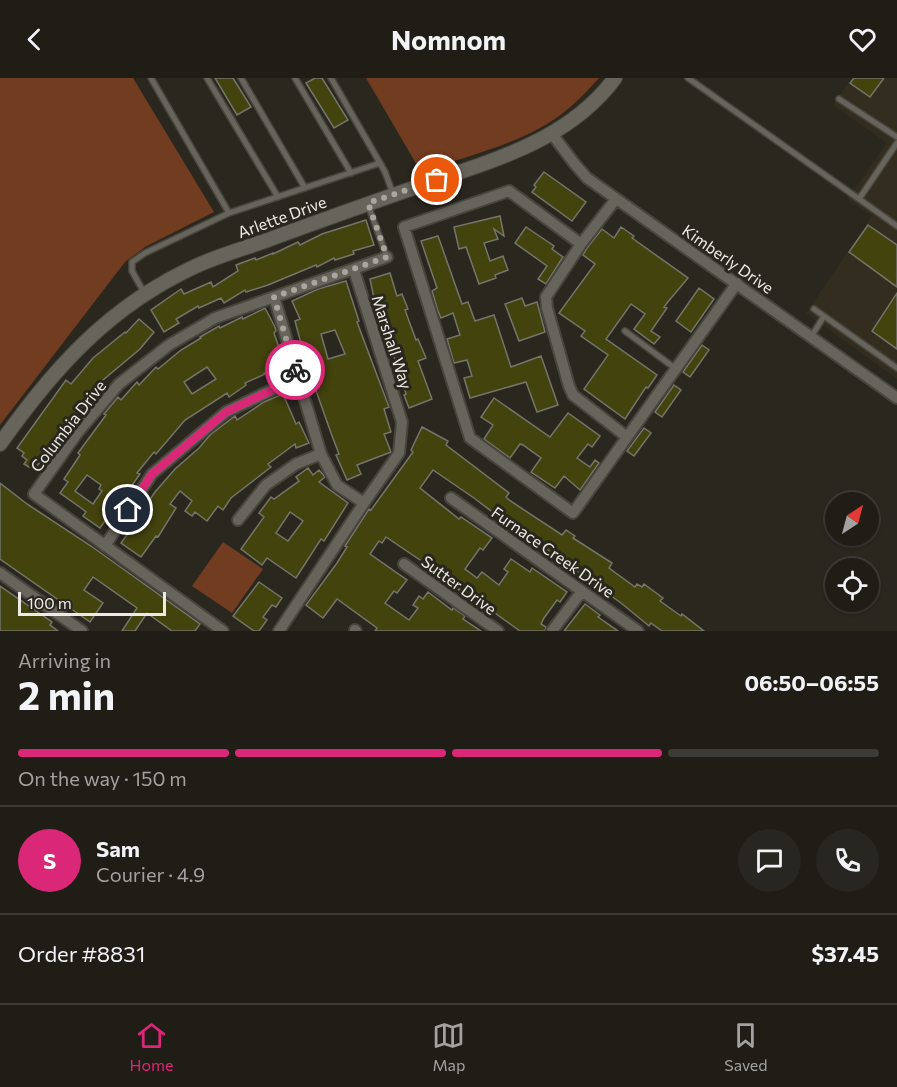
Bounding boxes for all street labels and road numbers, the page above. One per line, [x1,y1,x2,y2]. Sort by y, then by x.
street label: Arlette Drive [235,192,329,241]
street label: Kimberly Drive [679,220,778,297]
street label: Marshall Way [368,293,417,391]
street label: Columbia Drive [26,376,109,475]
street label: Furnace Creek Drive [488,502,618,601]
street label: Sutter Drive [418,551,500,618]

